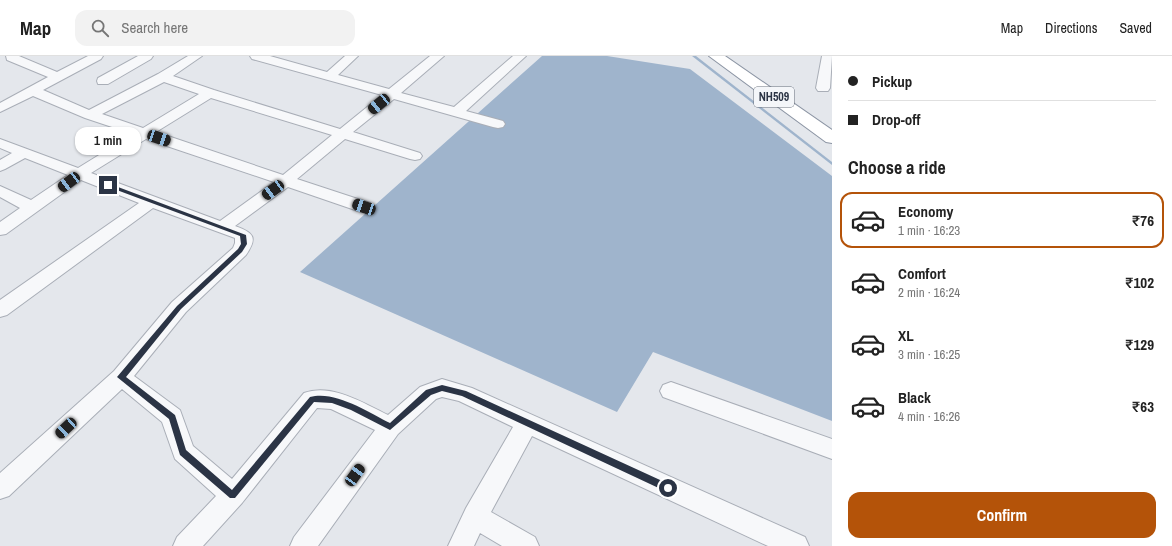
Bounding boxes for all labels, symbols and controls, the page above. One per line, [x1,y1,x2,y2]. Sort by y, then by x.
search box [75,10,355,46]
text: Map [20,15,51,41]
icon: search [89,17,111,39]
text: Search here [121,17,188,38]
text: Map [1001,19,1023,37]
text: Directions [1045,19,1097,37]
text: Saved [1119,19,1152,37]
text: Pickup [872,71,912,92]
road number: NH509 [754,87,794,107]
car [366,92,392,116]
text: Drop-off [872,109,921,130]
callout: 1 min [75,127,141,155]
car [146,128,172,148]
text: 1 min [94,132,122,149]
text: Choose a ride [848,155,946,180]
car [56,170,82,194]
route end [99,176,117,194]
car [260,178,286,202]
car [351,197,377,217]
text: Economy [898,201,953,222]
icon: car [850,202,886,238]
text: ₹76 [1132,210,1154,231]
text: 1 min · 16:23 [898,222,960,239]
text: Comfort [898,263,946,284]
icon: car [850,264,886,300]
text: ₹102 [1125,272,1154,293]
text: 2 min · 16:24 [898,284,960,301]
text: XL [898,325,914,346]
icon: car [850,326,886,362]
text: ₹129 [1125,334,1154,355]
text: 3 min · 16:25 [898,346,960,363]
text: Black [898,387,931,408]
icon: car [850,388,886,424]
text: ₹63 [1132,396,1154,417]
text: 4 min · 16:26 [898,408,960,425]
car [53,415,79,441]
car [343,462,367,488]
route start [659,479,677,497]
button: Confirm [848,492,1156,538]

